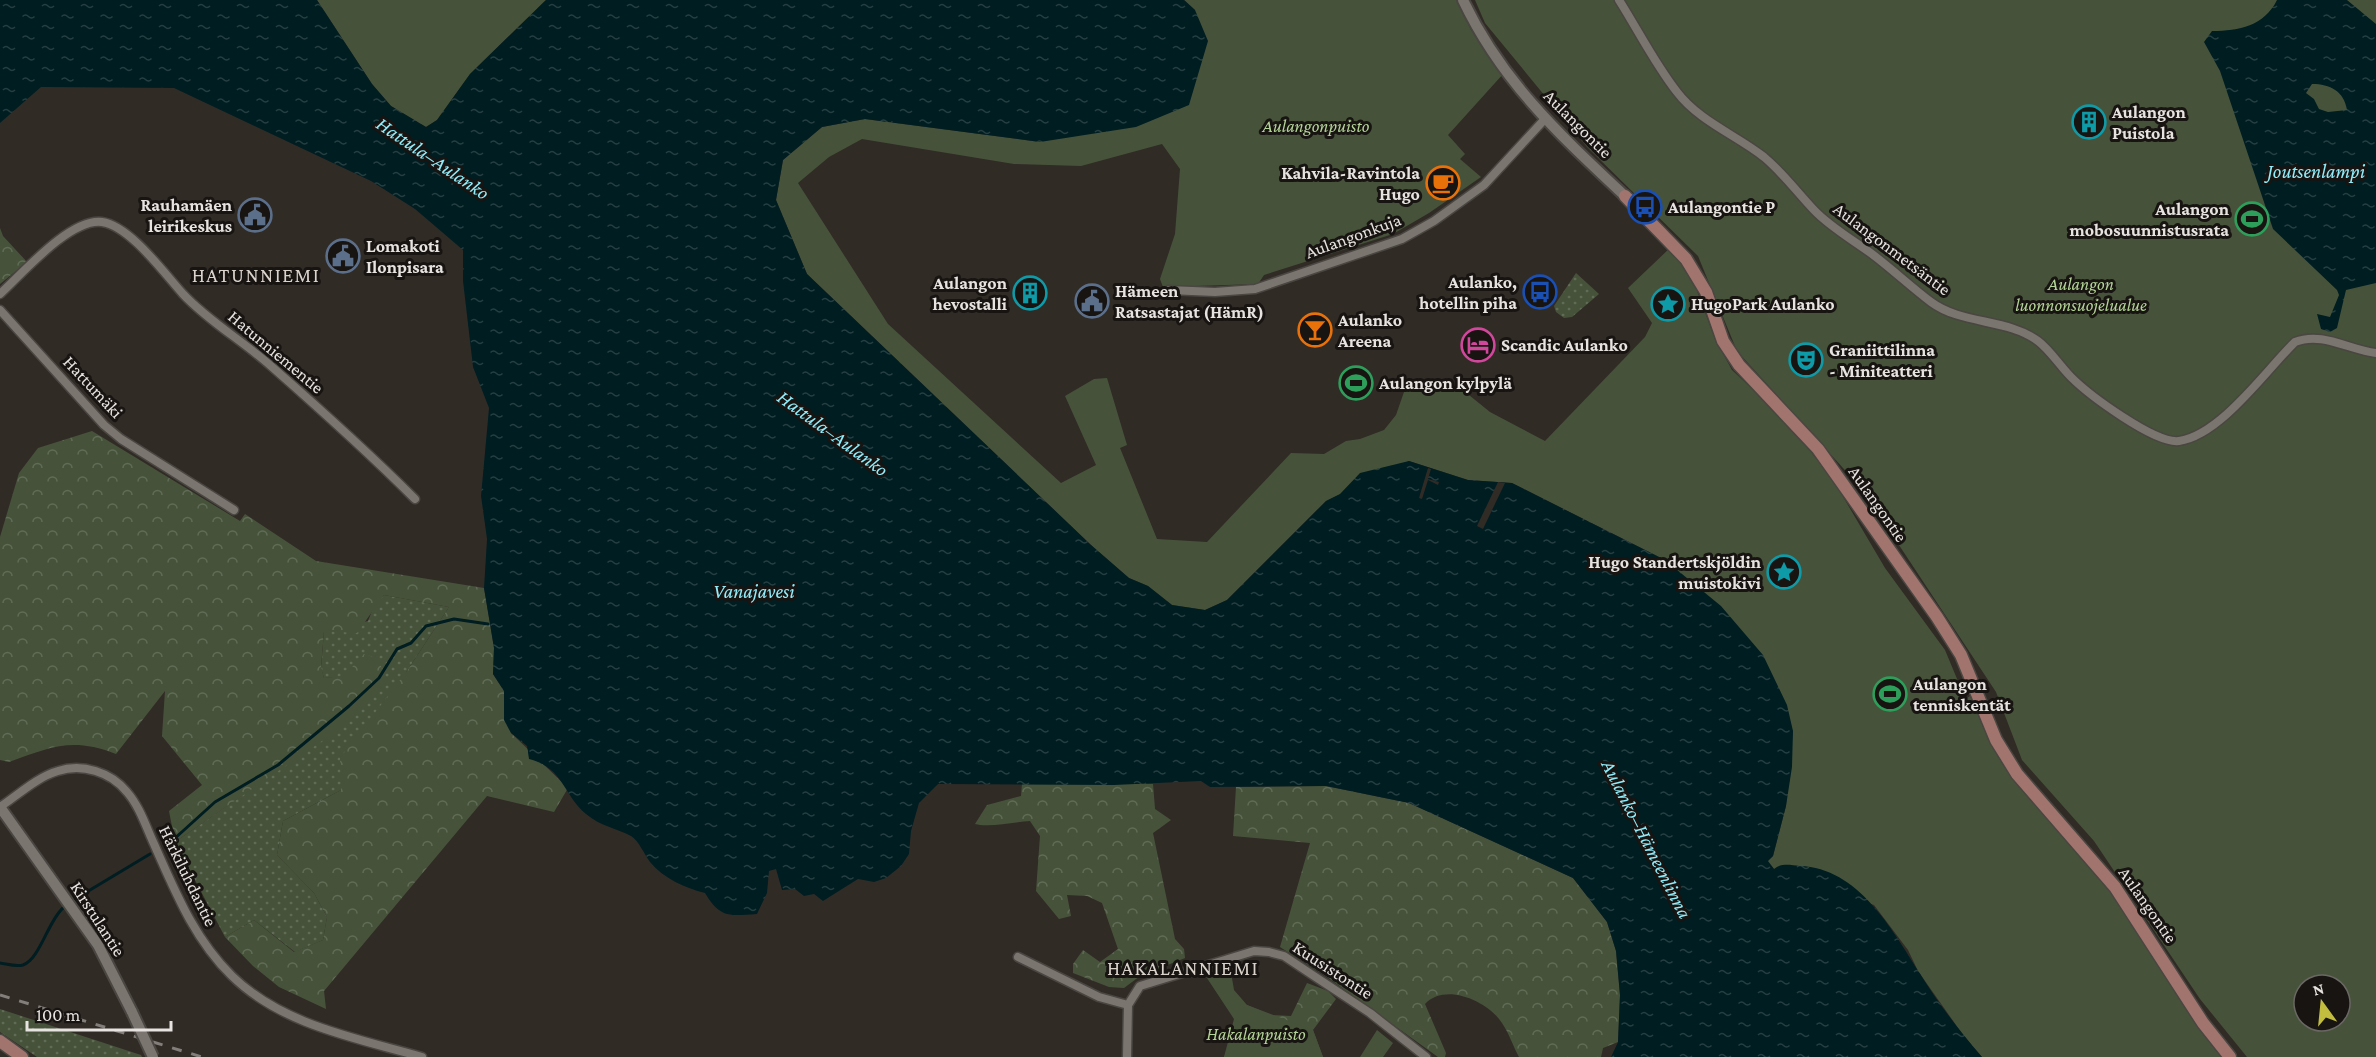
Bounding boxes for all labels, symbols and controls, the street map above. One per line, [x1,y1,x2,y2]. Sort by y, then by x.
street label: Aulangontie [1540,86,1616,162]
place label: Aulangon Puistola [2111,102,2186,143]
building icon: Aulangon Puistola [2071,104,2107,140]
water label: Hattula–Aulanko [372,112,494,204]
park label: Aulangonpuisto [1262,116,1370,136]
water label: Joutsenlampi [2264,160,2366,183]
place label: Kahvila-Ravintola Hugo [1281,163,1420,204]
cafe icon: Kahvila-Ravintola Hugo [1425,165,1461,201]
bus stop icon: Aulangontie P [1627,189,1663,225]
place label: Rauhamäen leirikeskus [140,195,233,236]
public building icon: Rauhamäen leirikeskus [237,197,273,233]
place label: Aulangontie P [1667,197,1775,217]
street label: Aulangonmetsäntie [1830,198,1955,300]
place label: Aulangon mobosuunnistusrata [2069,199,2230,240]
sports icon: Aulangon mobosuunnistusrata [2234,201,2270,237]
street label: Aulangonkuja [1302,209,1404,264]
place label: Lomakoti Ilonpisara [366,236,444,277]
public building icon: Lomakoti Ilonpisara [325,238,361,274]
district label: HATUNNIEMI [192,264,320,286]
place label: Aulanko, hotellin piha [1419,272,1517,313]
place label: Aulangon hevostalli [932,273,1008,314]
bus stop icon: Aulanko, hotellin piha [1522,274,1558,310]
park label: Aulangon luonnonsuojelualue [2015,274,2147,316]
building icon: Aulangon hevostalli [1012,275,1048,311]
place label: Hämeen Ratsastajat (HämR) [1115,281,1264,323]
public building icon: Hämeen Ratsastajat (HämR) [1074,283,1110,319]
place icon: HugoPark Aulanko [1650,286,1686,322]
place label: HugoPark Aulanko [1691,294,1835,314]
street label: Hatunniementie [224,306,328,398]
place label: Aulanko Areena [1337,310,1402,351]
bar icon: Aulanko Areena [1297,312,1333,348]
hotel icon: Scandic Aulanko [1460,327,1496,363]
place label: Scandic Aulanko [1501,335,1628,355]
place label: Graniittilinna - Miniteatteri [1829,340,1935,381]
theatre icon: Graniittilinna - Miniteatteri [1788,342,1824,378]
street label: Hattumäki [59,352,127,422]
sports icon: Aulangon kylpylä [1338,365,1374,401]
place label: Aulangon kylpylä [1378,373,1512,393]
water label: Hattula–Aulanko [773,386,893,480]
street label: Aulangontie [1845,462,1912,546]
place label: Hugo Standertskjöldin muistokivi [1588,552,1762,593]
place icon: Hugo Standertskjöldin muistokivi [1766,554,1802,590]
water label: Vanajavesi [713,580,795,603]
place label: Aulangon tenniskentät [1912,674,2011,715]
sports icon: Aulangon tenniskentät [1872,676,1908,712]
water label: Aulanko–Hämeenlinna [1597,755,1697,922]
street label: Härkiluhdantie [155,822,221,930]
street label: Aulangontie [2115,863,2182,947]
street label: Kirstulantie [66,878,130,960]
street label: Kuusistontie [1289,937,1377,1003]
district label: HAKALANNIEMI [1107,957,1259,979]
north arrow [2292,973,2352,1033]
text: N [2311,979,2326,999]
scale bar [27,994,171,1032]
text: 100 m [36,1005,81,1025]
park label: Hakalanpuisto [1206,1024,1306,1044]

